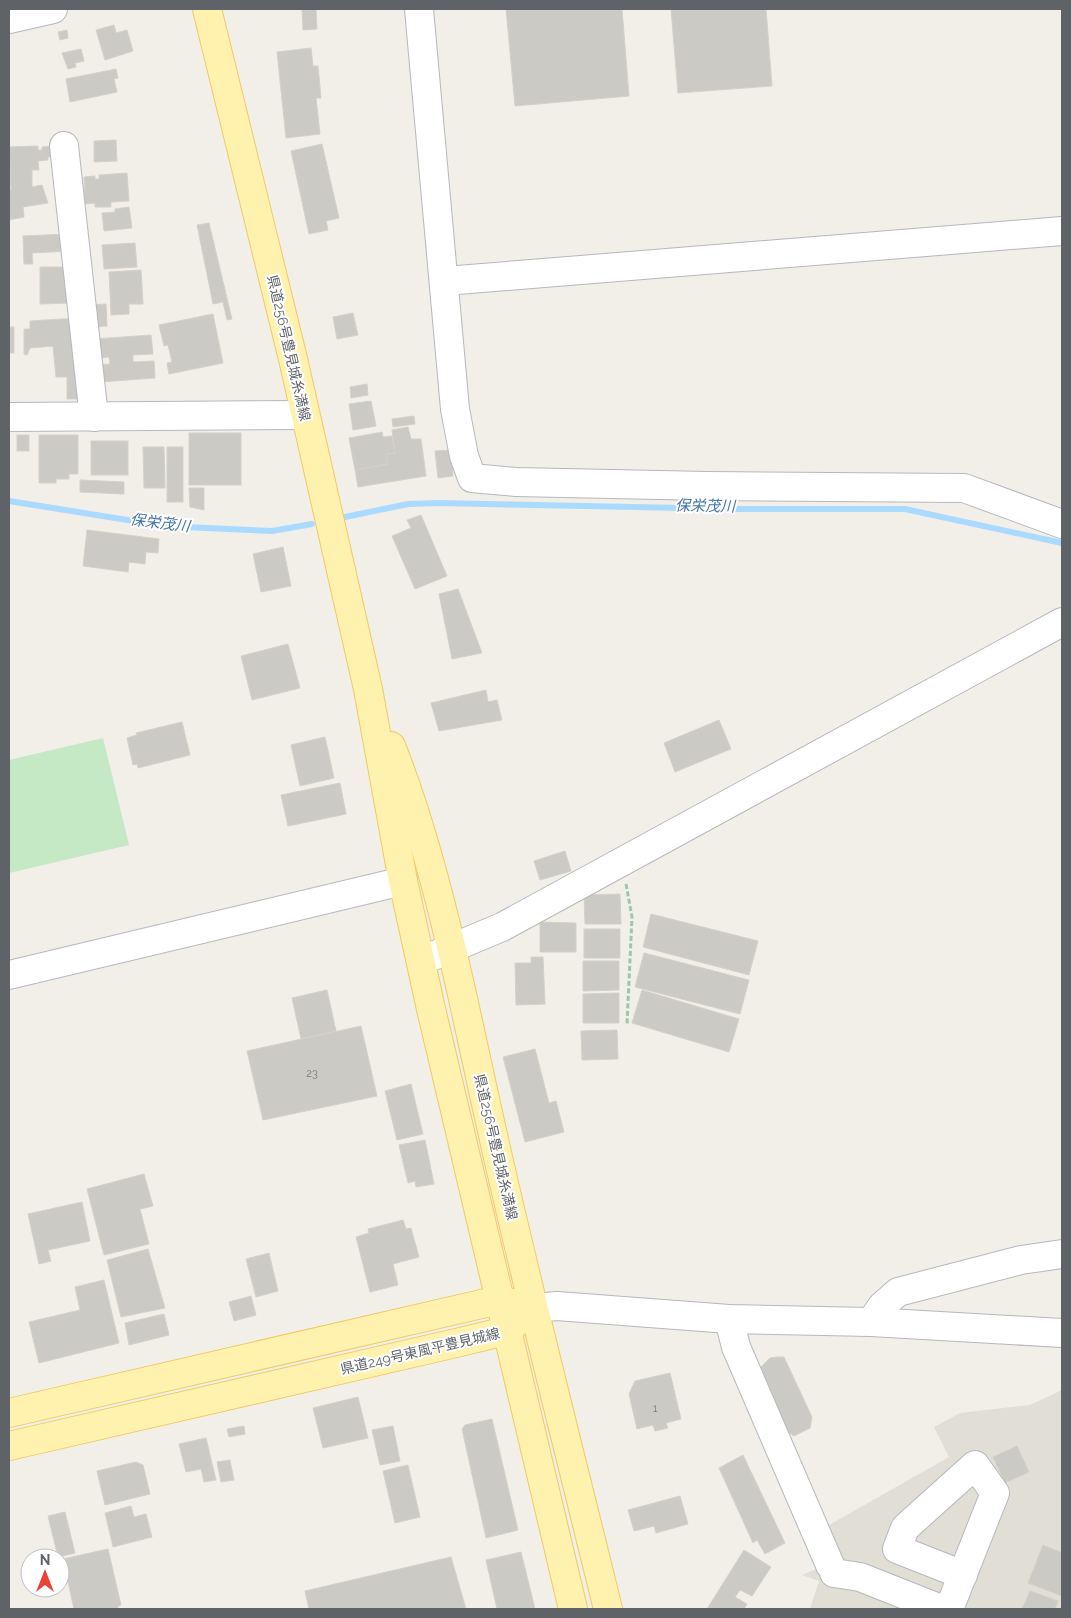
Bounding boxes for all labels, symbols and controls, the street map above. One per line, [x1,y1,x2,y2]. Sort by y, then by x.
street label: 県道256号豊見城糸満線 [264,273,314,423]
water label: 保栄茂川 [675,496,737,516]
water label: 保栄茂川 [129,510,193,536]
house number: 23 [306,1067,318,1080]
street label: 県道256号豊見城糸満線 [471,1072,521,1222]
street label: 県道249号東風平豊見城線 [339,1325,501,1377]
house number: 1 [653,1402,658,1415]
north arrow [20,1548,70,1598]
text: N [40,1552,50,1568]

